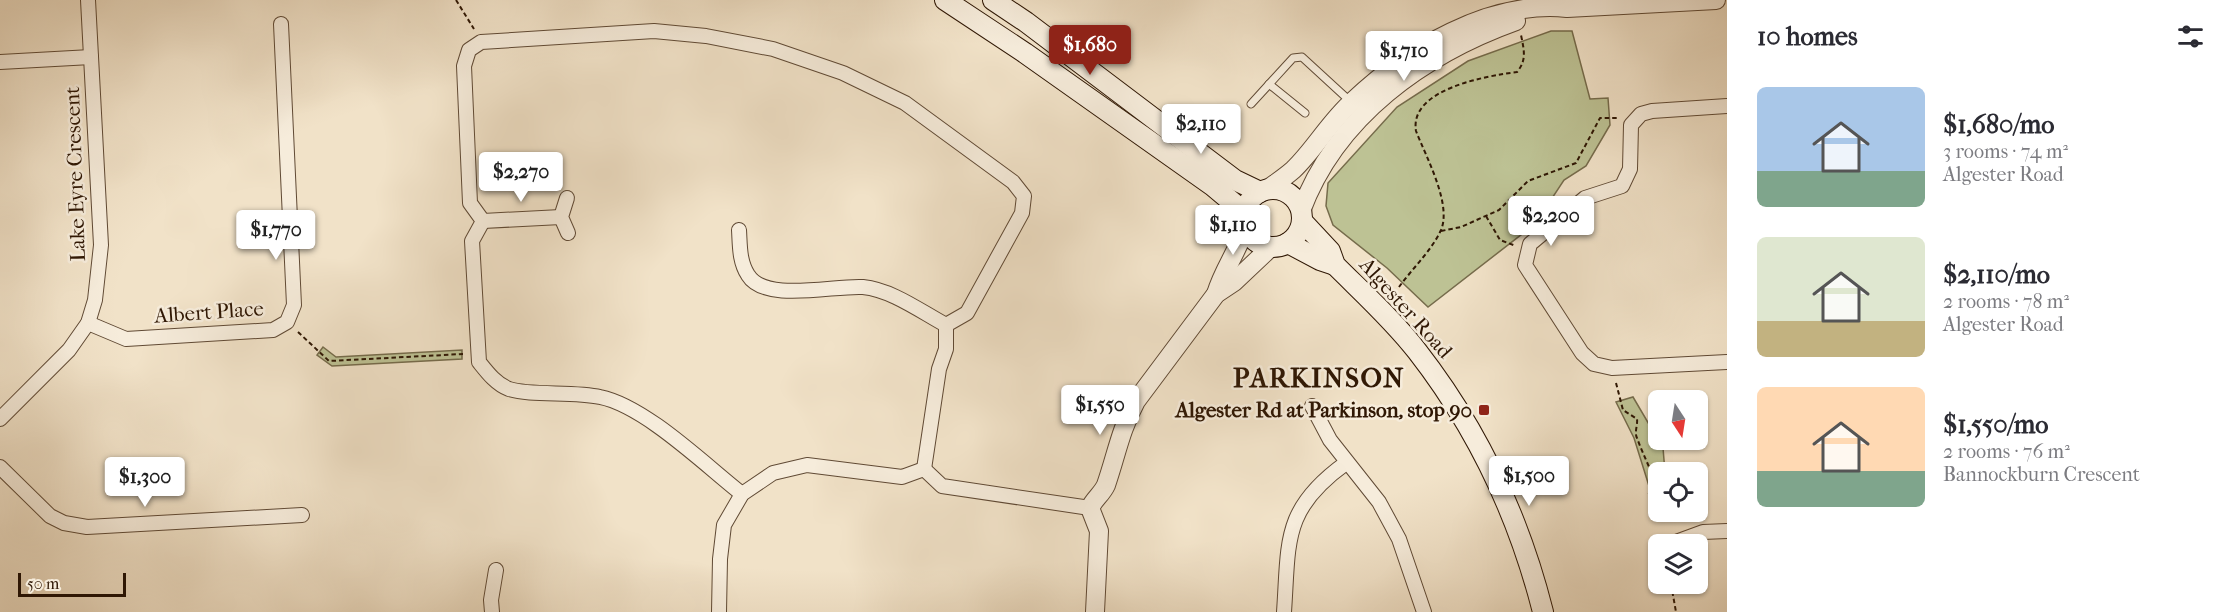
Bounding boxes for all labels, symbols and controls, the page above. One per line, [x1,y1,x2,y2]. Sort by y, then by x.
icon: filters [2174,20,2207,53]
text: 10 homes [1757,21,1858,52]
pin: $1,680 [1041,25,1139,76]
pin: $1,710 [1355,31,1453,82]
text: $1,680 [1063,33,1117,56]
text: $1,710 [1380,39,1428,62]
street label: Lake Eyre Crescent [60,85,90,262]
pin: $2,110 [1152,104,1250,155]
text: $1,680/mo [1943,109,2054,140]
icon: home [1805,111,1877,183]
text: $2,110 [1176,112,1226,135]
text: 3 rooms · 74 m² [1943,140,2068,163]
pin: $2,270 [472,152,570,203]
text: $2,270 [493,160,549,183]
text: Algester Road [1943,163,2064,186]
pin: $2,200 [1502,196,1600,247]
text: $2,200 [1522,204,1580,227]
pin: $1,110 [1184,205,1282,256]
pin: $1,770 [227,210,325,261]
text: $1,110 [1209,213,1257,236]
text: $1,770 [250,218,302,241]
street label: Algester Road [1354,252,1458,364]
text: $2,110/mo [1943,259,2050,290]
icon: home [1805,261,1877,333]
text: 2 rooms · 78 m² [1943,290,2069,313]
street label: Albert Place [153,296,264,328]
text: Algester Road [1943,313,2064,336]
district label: PARKINSON [1233,362,1405,394]
pin: $1,550 [1051,385,1149,436]
north arrow [1648,390,1708,450]
map controls [1648,390,1708,594]
text: $1,550 [1075,393,1125,416]
place label: Algester Rd at Parkinson, stop 90 [1173,398,1472,422]
marker: Algester Rd at Parkinson, stop 90 [1477,403,1491,417]
text: $1,550/mo [1943,409,2049,440]
icon: home [1805,411,1877,483]
text: 2 rooms · 76 m² [1943,440,2070,463]
pin: $1,500 [1480,456,1578,507]
pin: $1,300 [96,457,194,508]
button: locate [1648,462,1708,522]
text: Bannockburn Crescent [1943,463,2140,486]
text: $1,500 [1503,464,1555,487]
text: $1,300 [119,465,171,488]
button: layers [1648,534,1708,594]
scale bar [18,570,126,598]
text: 50 m [27,574,59,593]

